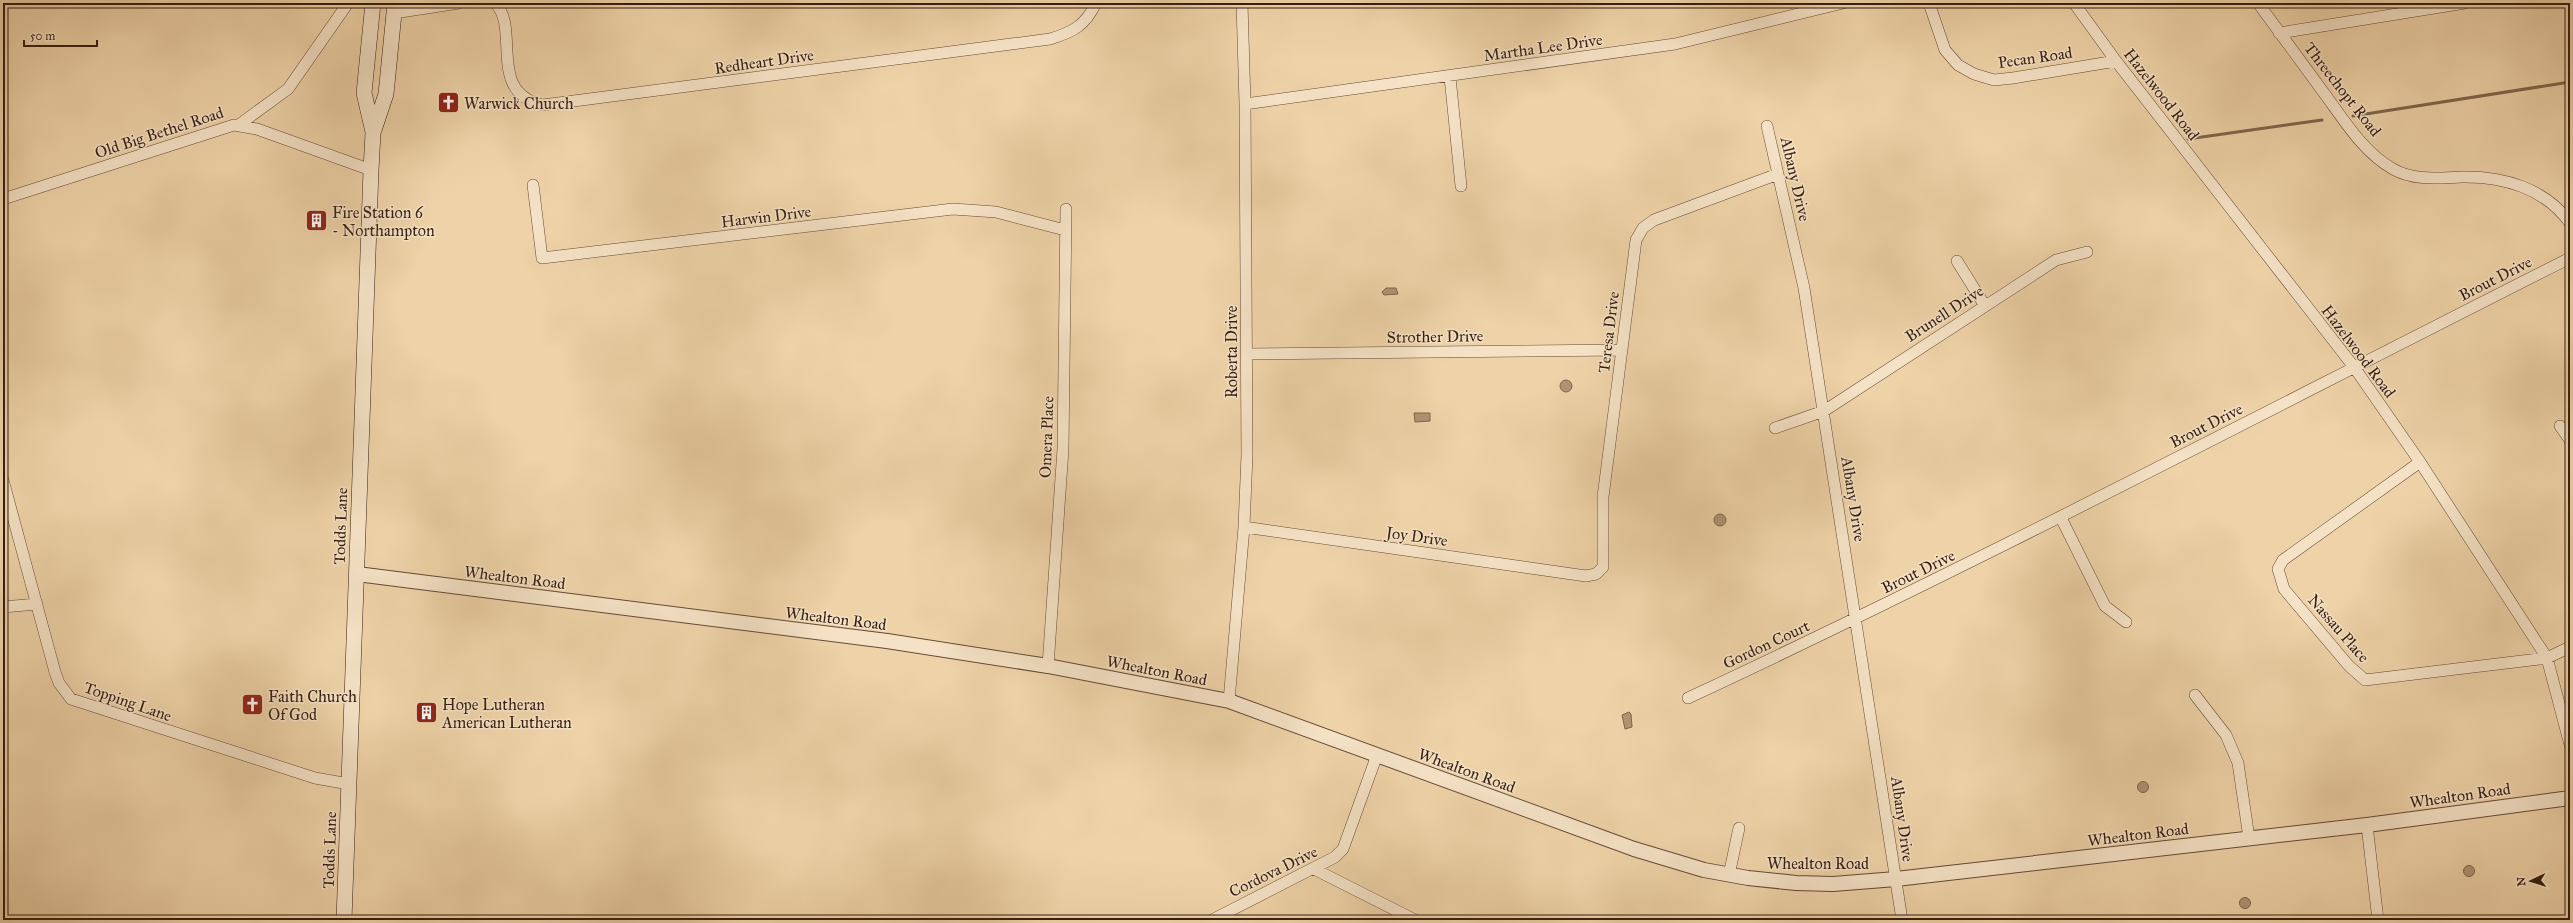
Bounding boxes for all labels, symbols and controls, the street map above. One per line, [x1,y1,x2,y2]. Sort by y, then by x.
scale bar [24,22,97,48]
text: 50 m [30,29,55,43]
street label: Martha Lee Drive [1483,30,1604,65]
street label: Threechopt Road [2300,39,2385,140]
street label: Pecan Road [1997,43,2074,72]
street label: Redheart Drive [713,45,815,78]
street label: Hazelwood Road [2120,45,2203,144]
church icon: Warwick Church [436,90,462,116]
place label: Warwick Church [464,94,574,113]
street label: Old Big Bethel Road [92,103,226,163]
street label: Albany Drive [1776,134,1815,223]
street label: Harwin Drive [720,202,813,231]
place label: Fire Station 6 - Northampton [332,203,435,240]
building icon: Fire Station 6 - Northampton [304,208,330,234]
street label: Brout Drive [2456,252,2535,305]
street label: Brunell Drive [1902,281,1987,346]
street label: Teresa Drive [1594,290,1623,374]
street label: Hazelwood Road [2318,301,2400,401]
street label: Roberta Drive [1222,305,1241,398]
street label: Strother Drive [1387,326,1484,347]
street label: Omera Place [1036,395,1057,478]
street label: Brout Drive [2167,399,2246,452]
street label: Albany Drive [1837,454,1870,543]
street label: Todds Lane [330,487,351,565]
street label: Joy Drive [1383,522,1449,551]
street label: Brout Drive [1878,545,1958,597]
street label: Whealton Road [463,562,567,593]
street label: Nassau Place [2304,590,2374,667]
street label: Whealton Road [784,603,888,634]
street label: Gordon Court [1720,616,1813,673]
street label: Whealton Road [1105,651,1209,690]
street label: Topping Lane [81,678,175,726]
place label: Faith Church Of God [268,687,357,724]
church icon: Faith Church Of God [240,692,266,718]
place label: Hope Lutheran American Lutheran [441,695,572,732]
building icon: Hope Lutheran American Lutheran [413,700,439,726]
street label: Whealton Road [1416,744,1518,797]
street label: Albany Drive [1887,774,1918,863]
street label: Whealton Road [2408,779,2512,812]
street label: Todds Lane [319,811,340,889]
street label: Whealton Road [2086,819,2190,850]
street label: Cordova Drive [1226,842,1321,901]
street label: Whealton Road [1767,854,1869,873]
north arrow [2511,861,2551,901]
text: N [2515,876,2528,887]

